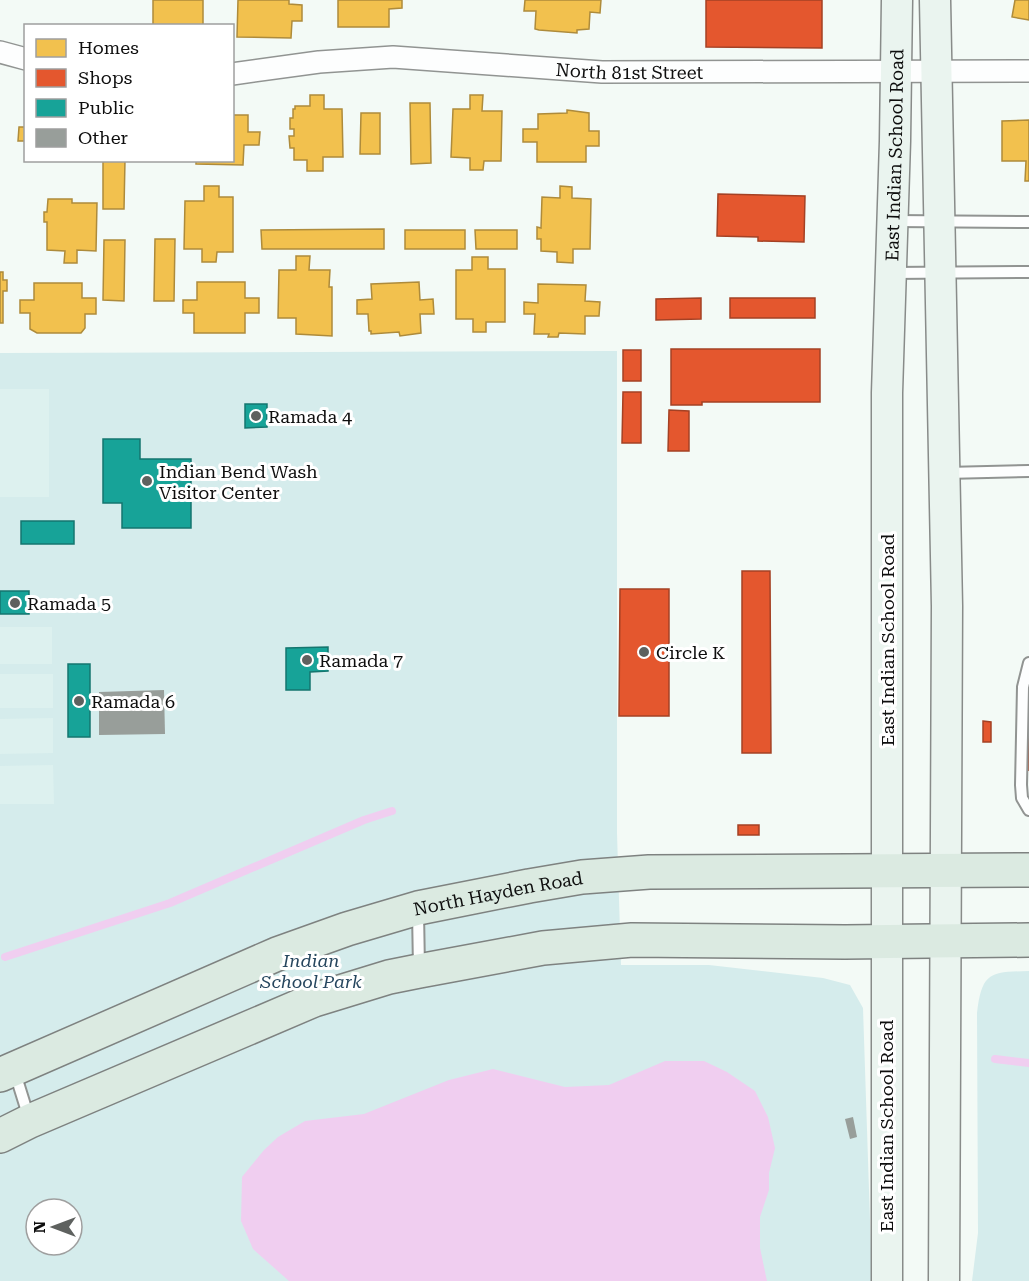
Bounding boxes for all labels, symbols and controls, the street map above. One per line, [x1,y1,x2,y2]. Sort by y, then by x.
legend [24,24,234,162]
text: Homes [78,37,139,58]
street label: East Indian School Road [881,48,907,262]
street label: North 81st Street [555,58,704,83]
text: Shops [78,67,132,88]
text: Public [78,97,134,118]
text: Other [78,127,128,148]
place label: Ramada 4 [268,406,352,427]
marker: Ramada 4 [249,409,263,423]
place label: Indian Bend Wash Visitor Center [159,461,318,503]
marker: Indian Bend Wash Visitor Center [140,474,154,488]
street label: East Indian School Road [877,533,898,746]
place label: Ramada 5 [27,593,111,614]
marker: Ramada 5 [8,596,22,610]
place label: Circle K [656,642,725,663]
marker: Circle K [637,645,651,659]
place label: Ramada 7 [319,650,403,671]
marker: Ramada 7 [300,653,314,667]
place label: Ramada 6 [91,691,175,712]
marker: Ramada 6 [72,694,86,708]
street label: North Hayden Road [411,866,585,919]
park label: Indian School Park [259,950,362,992]
street label: East Indian School Road [876,1019,897,1232]
north arrow [24,1197,84,1257]
text: N [30,1221,49,1233]

